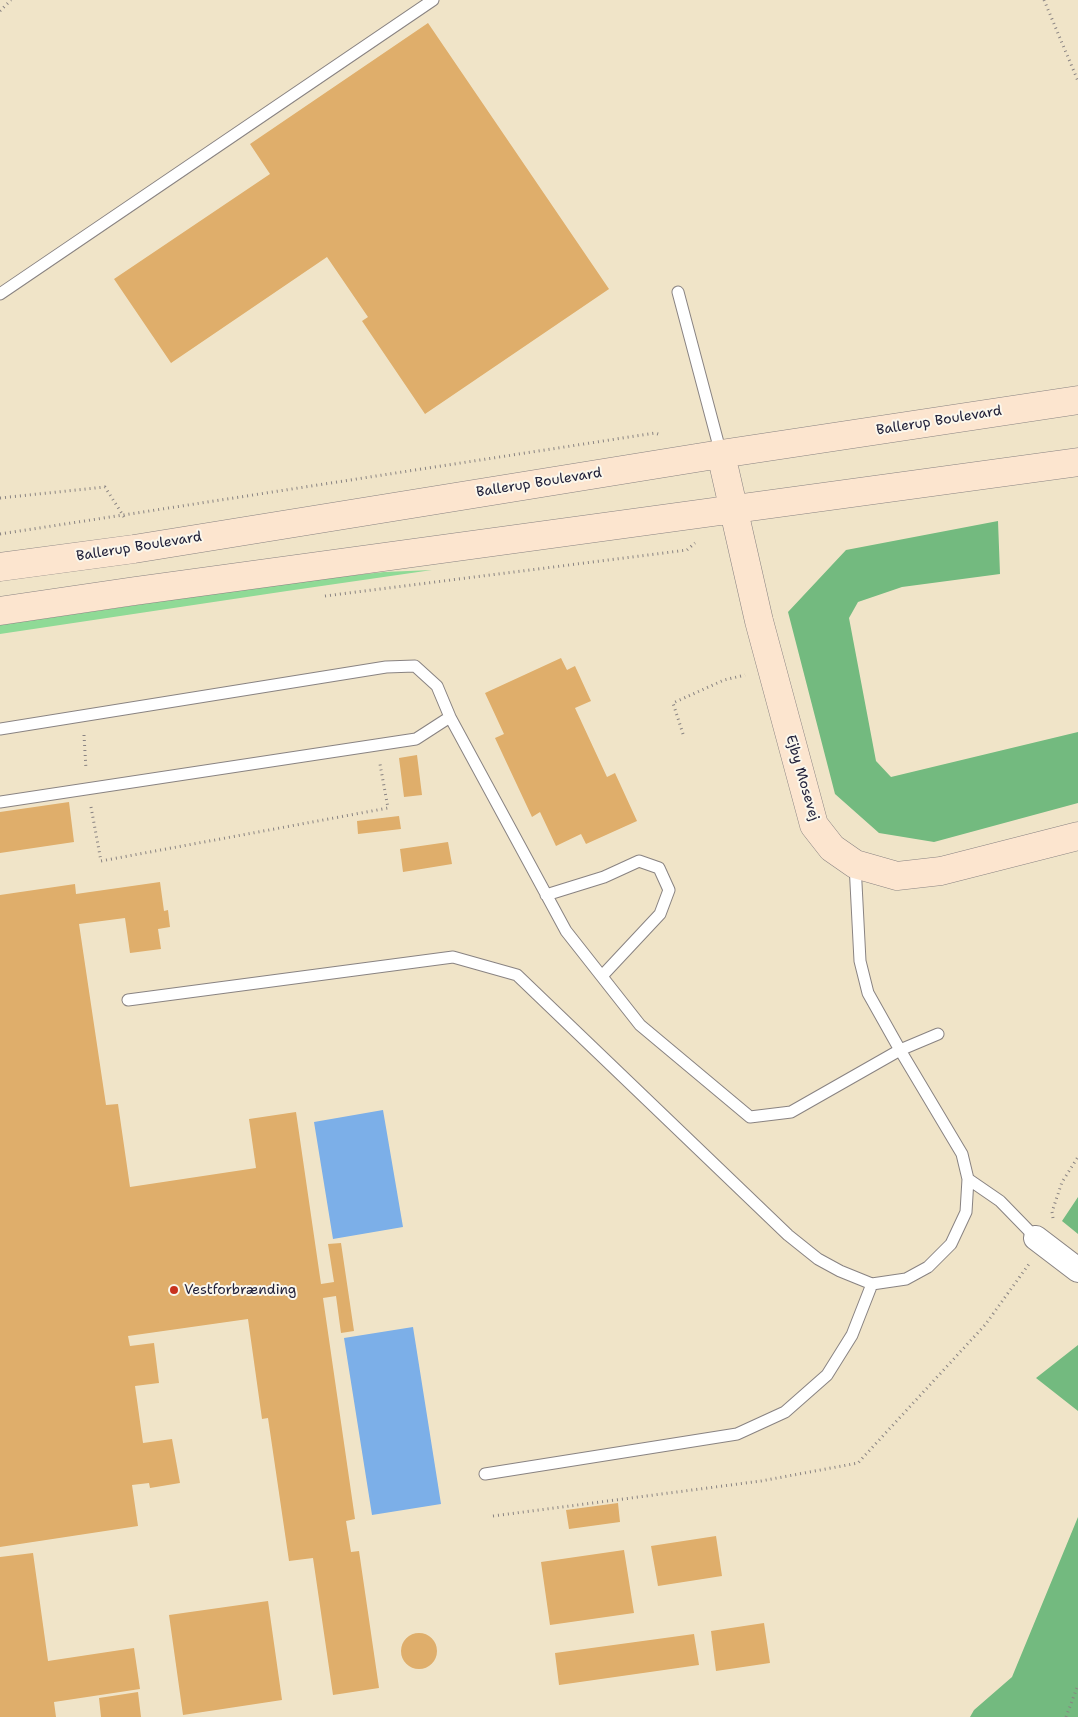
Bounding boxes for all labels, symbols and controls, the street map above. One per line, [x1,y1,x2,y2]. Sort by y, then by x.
street label: Ballerup Boulevard [875,403,1003,439]
street label: Ballerup Boulevard [475,465,603,501]
street label: Ballerup Boulevard [75,529,203,565]
street label: Ejby Mosevej [782,733,822,823]
place label: Vestforbrænding [184,1282,296,1298]
marker: Vestforbrænding [168,1284,180,1296]

